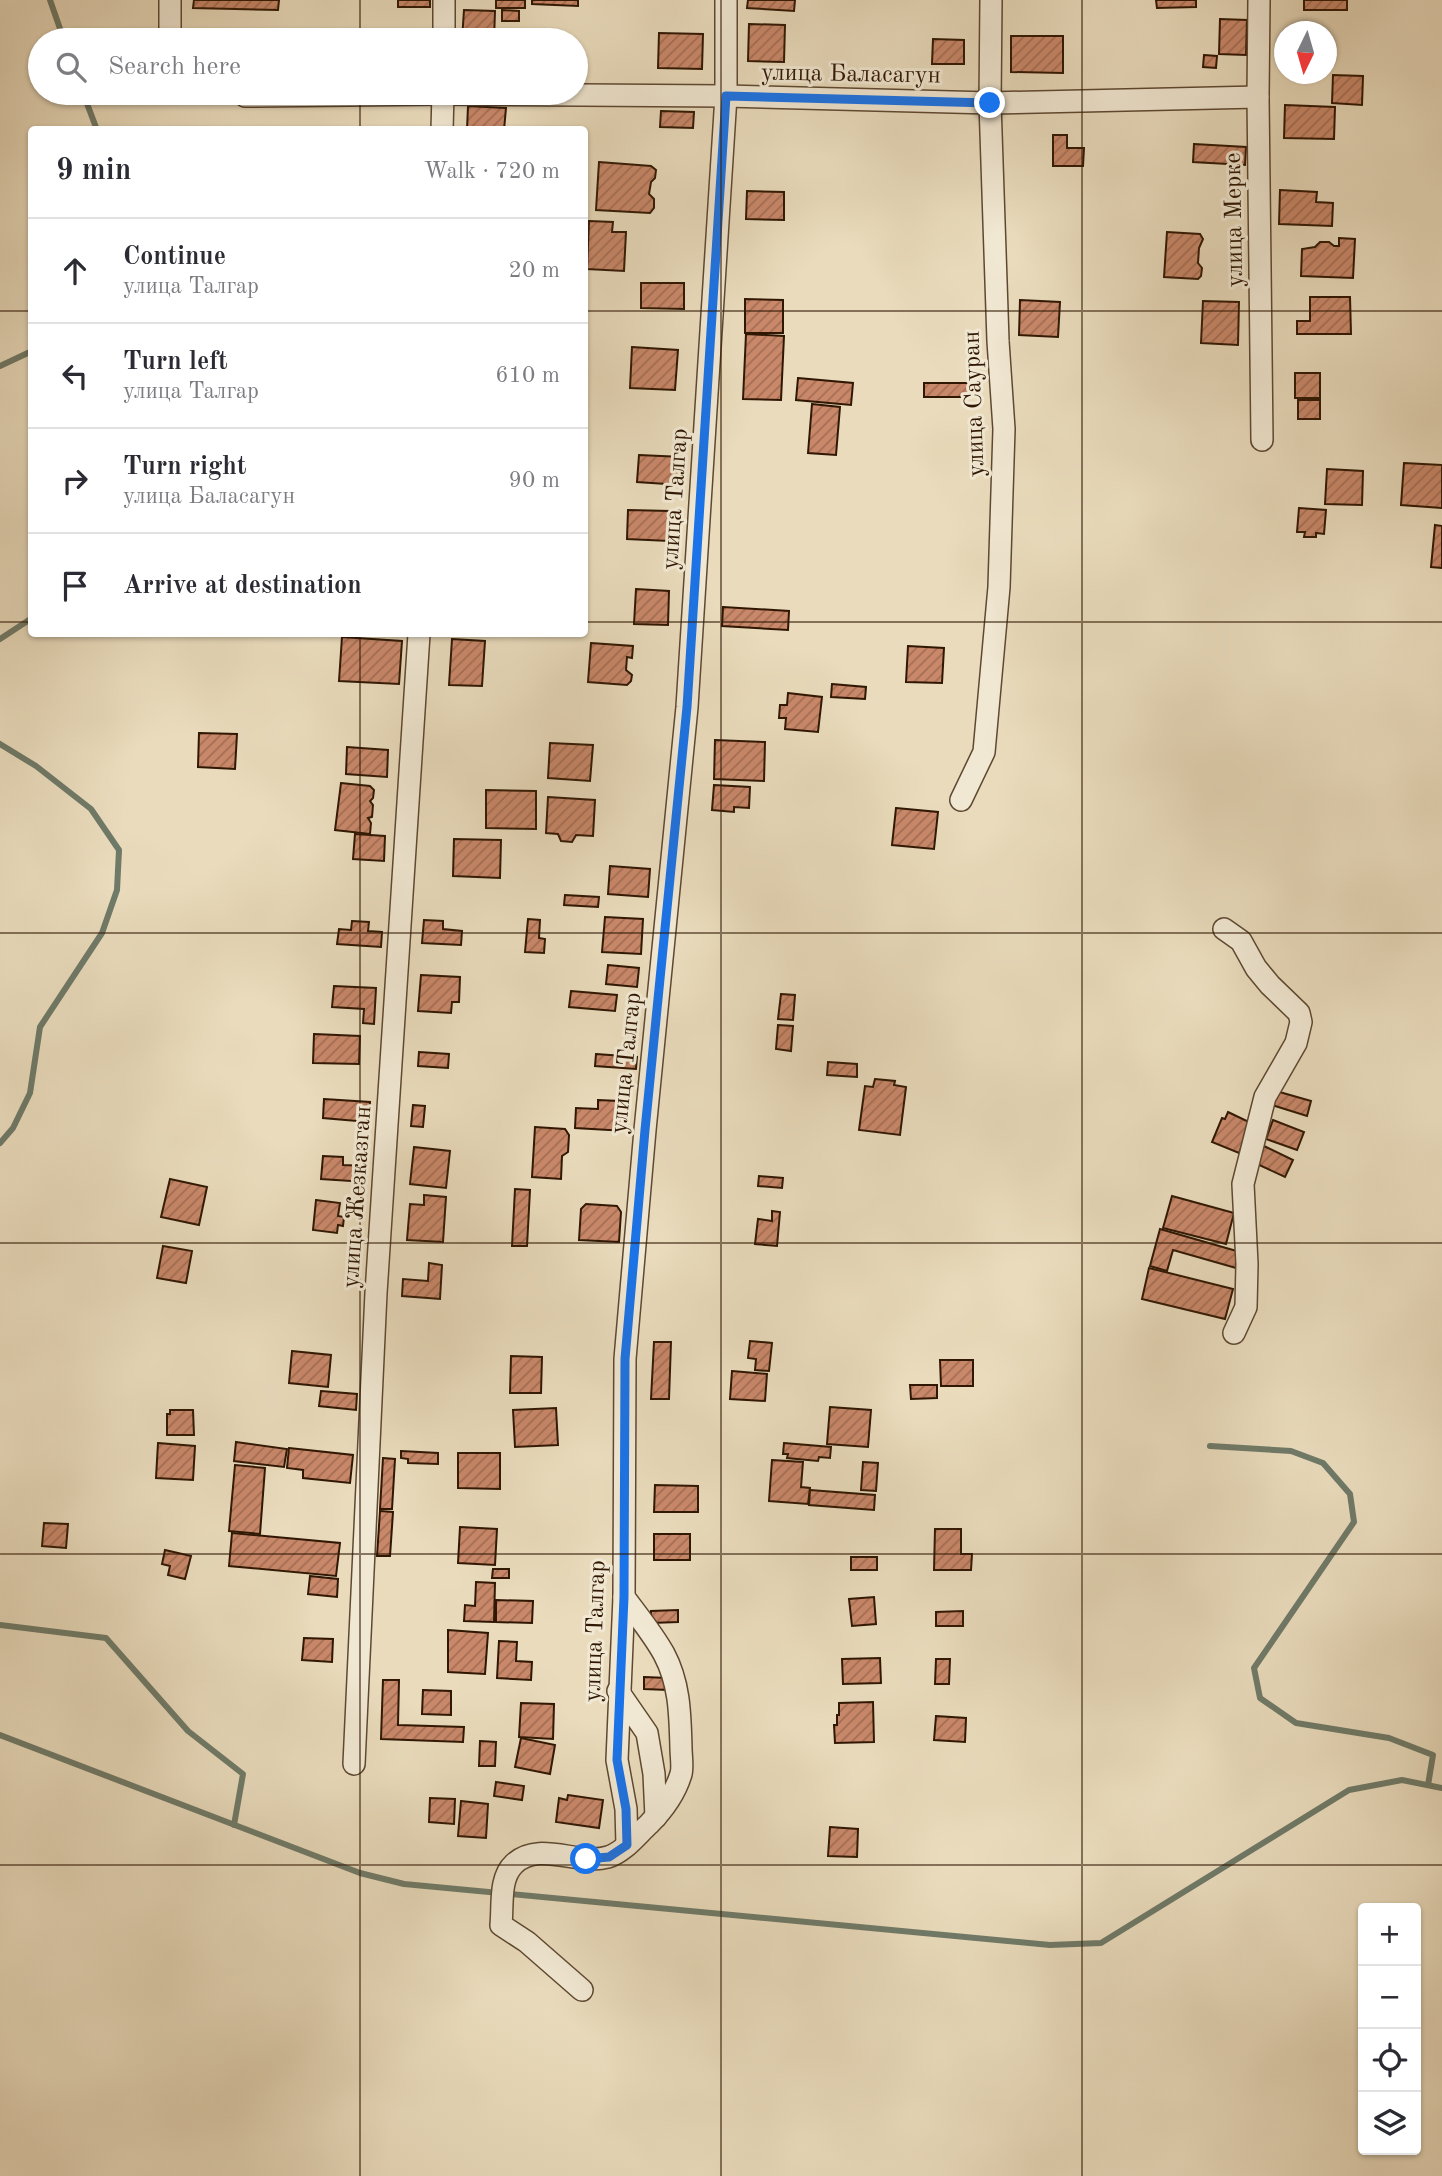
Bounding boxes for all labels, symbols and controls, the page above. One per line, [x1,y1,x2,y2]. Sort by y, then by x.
north arrow [1274,21,1337,84]
search box [28,28,588,105]
icon: search [52,48,90,86]
text: Search here [108,54,241,80]
street label: улица Баласагун [761,61,941,89]
route end [974,87,1005,118]
street label: улица Мерке [1222,152,1248,288]
text: 9 min [56,156,131,186]
text: Walk · 720 m [424,160,560,183]
text: Continue [123,244,226,270]
icon: ahead [56,252,94,290]
text: 20 m [509,259,560,282]
text: улица Талгар [123,275,259,298]
street label: улица Сауран [960,330,990,477]
text: Turn left [123,349,228,375]
icon: left [56,357,94,395]
text: 610 m [495,364,560,387]
text: улица Талгар [123,380,259,403]
street label: улица Талгар [659,428,693,571]
text: Turn right [123,454,246,480]
icon: right [56,462,94,500]
text: 90 m [509,469,560,492]
text: улица Баласагун [123,485,295,508]
icon: arrive [56,567,94,605]
text: Arrive at destination [123,573,362,599]
street label: улица Талгар [608,991,646,1135]
street label: улица Жезказган [340,1105,376,1289]
street label: улица Талгар [582,1560,610,1702]
route start [570,1843,601,1874]
map controls [1358,1903,1421,2155]
button: + [1358,1903,1421,1966]
button: − [1358,1966,1421,2029]
button: locate [1358,2029,1421,2092]
button: layers [1358,2092,1421,2155]

